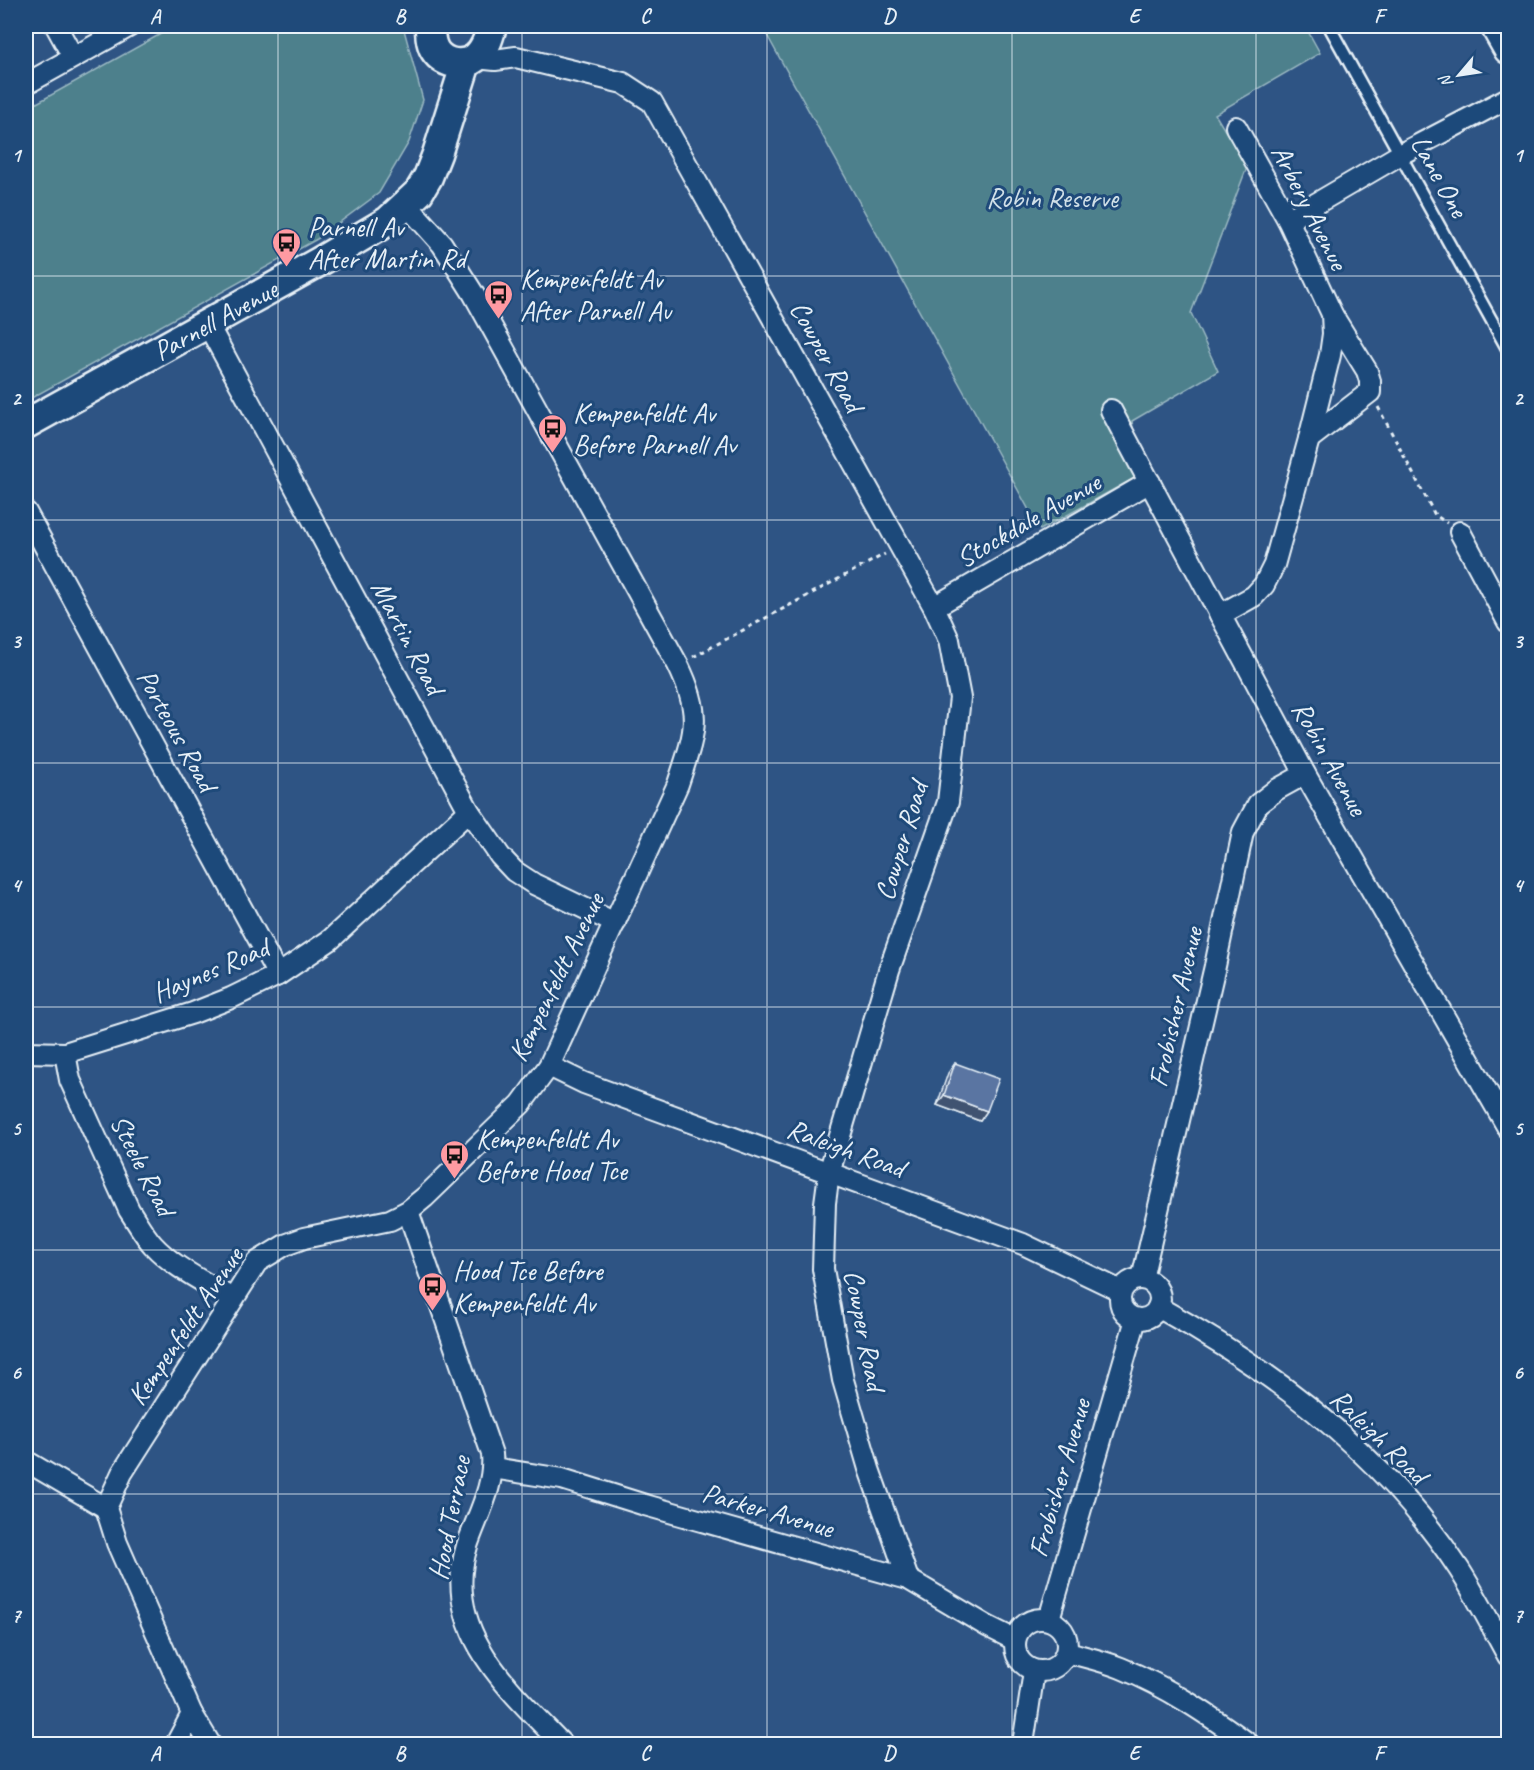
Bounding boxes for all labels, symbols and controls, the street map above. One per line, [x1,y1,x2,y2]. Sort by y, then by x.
text: A [150,4,162,29]
text: B [395,4,407,29]
text: C [640,4,652,29]
text: D [883,4,897,29]
text: E [1129,4,1143,29]
text: F [1374,4,1388,29]
north arrow [1429,45,1489,105]
text: N [1434,70,1458,91]
street label: Lane One [1403,129,1478,225]
street label: Arbery Avenue [1264,138,1357,277]
text: 1 [12,143,23,168]
text: 1 [1514,143,1525,168]
park label: Robin Reserve [986,180,1120,215]
place label: Parnell Av After Martin Rd [308,209,469,276]
bus stop icon: Parnell Av After Martin Rd [271,226,303,268]
place label: Kempenfeldt Av After Parnell Av [520,261,673,328]
street label: Parnell Avenue [147,270,285,368]
bus stop icon: Kempenfeldt Av After Parnell Av [483,278,515,320]
street label: Cowper Road [782,294,874,421]
text: 2 [12,386,23,411]
text: 2 [1514,386,1525,411]
place label: Kempenfeldt Av Before Parnell Av [573,395,739,462]
bus stop icon: Kempenfeldt Av Before Parnell Av [536,412,568,454]
street label: Stockdale Avenue [950,464,1108,575]
street label: Martin Road [363,574,454,704]
text: 3 [12,629,23,654]
text: 3 [1514,629,1525,654]
street label: Porteous Road [129,663,227,801]
street label: Robin Avenue [1284,695,1377,823]
street label: Cowper Road [866,774,937,904]
text: 4 [12,873,24,898]
text: 4 [1514,873,1526,898]
street label: Kempenfeldt Avenue [500,885,613,1067]
street label: Frobisher Avenue [1140,922,1211,1090]
street label: Haynes Road [147,928,277,1010]
street label: Steele Road [103,1108,185,1225]
street label: Raleigh Road [783,1111,913,1187]
text: 5 [12,1116,23,1141]
text: 5 [1514,1116,1525,1141]
place label: Kempenfeldt Av Before Hood Tce [476,1121,629,1188]
bus stop icon: Kempenfeldt Av Before Hood Tce [439,1138,471,1180]
street label: Kempenfeldt Avenue [119,1239,252,1412]
place label: Hood Tce Before Kempenfeldt Av [453,1253,605,1320]
street label: Cowper Road [836,1267,895,1397]
bus stop icon: Hood Tce Before Kempenfeldt Av [416,1270,448,1312]
text: 6 [11,1360,22,1385]
text: 6 [1513,1360,1524,1385]
street label: Raleigh Road [1323,1381,1438,1494]
street label: Frobisher Avenue [1020,1393,1099,1561]
street label: Hood Terrace [420,1451,478,1583]
street label: Parker Avenue [698,1475,839,1546]
text: 7 [12,1603,23,1628]
text: 7 [1514,1603,1525,1628]
text: A [150,1741,162,1766]
text: B [395,1741,407,1766]
text: C [640,1741,652,1766]
text: D [883,1741,897,1766]
text: E [1129,1741,1143,1766]
text: F [1374,1741,1388,1766]

